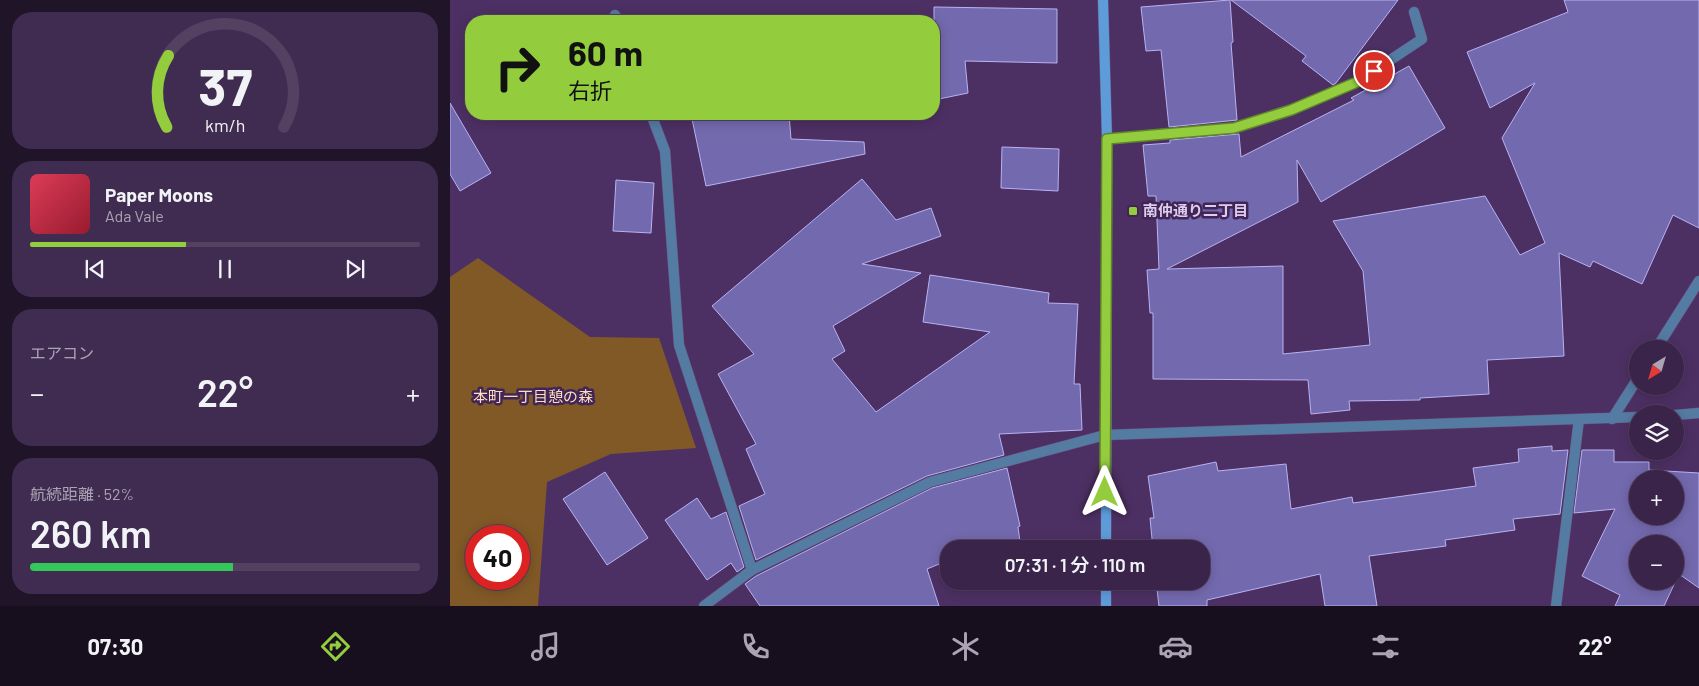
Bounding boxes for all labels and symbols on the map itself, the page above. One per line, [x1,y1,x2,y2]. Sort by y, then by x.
pin [1353,50,1395,92]
place label: 南仲通り二丁目 [1143,201,1248,219]
marker: 南仲通り二丁目 [1127,205,1139,217]
north arrow [1629,340,1684,395]
park label: 本町一丁目憩の森 [473,387,593,405]
position arrow [1078,465,1130,517]
speed limit sign: 40 [465,525,530,590]

